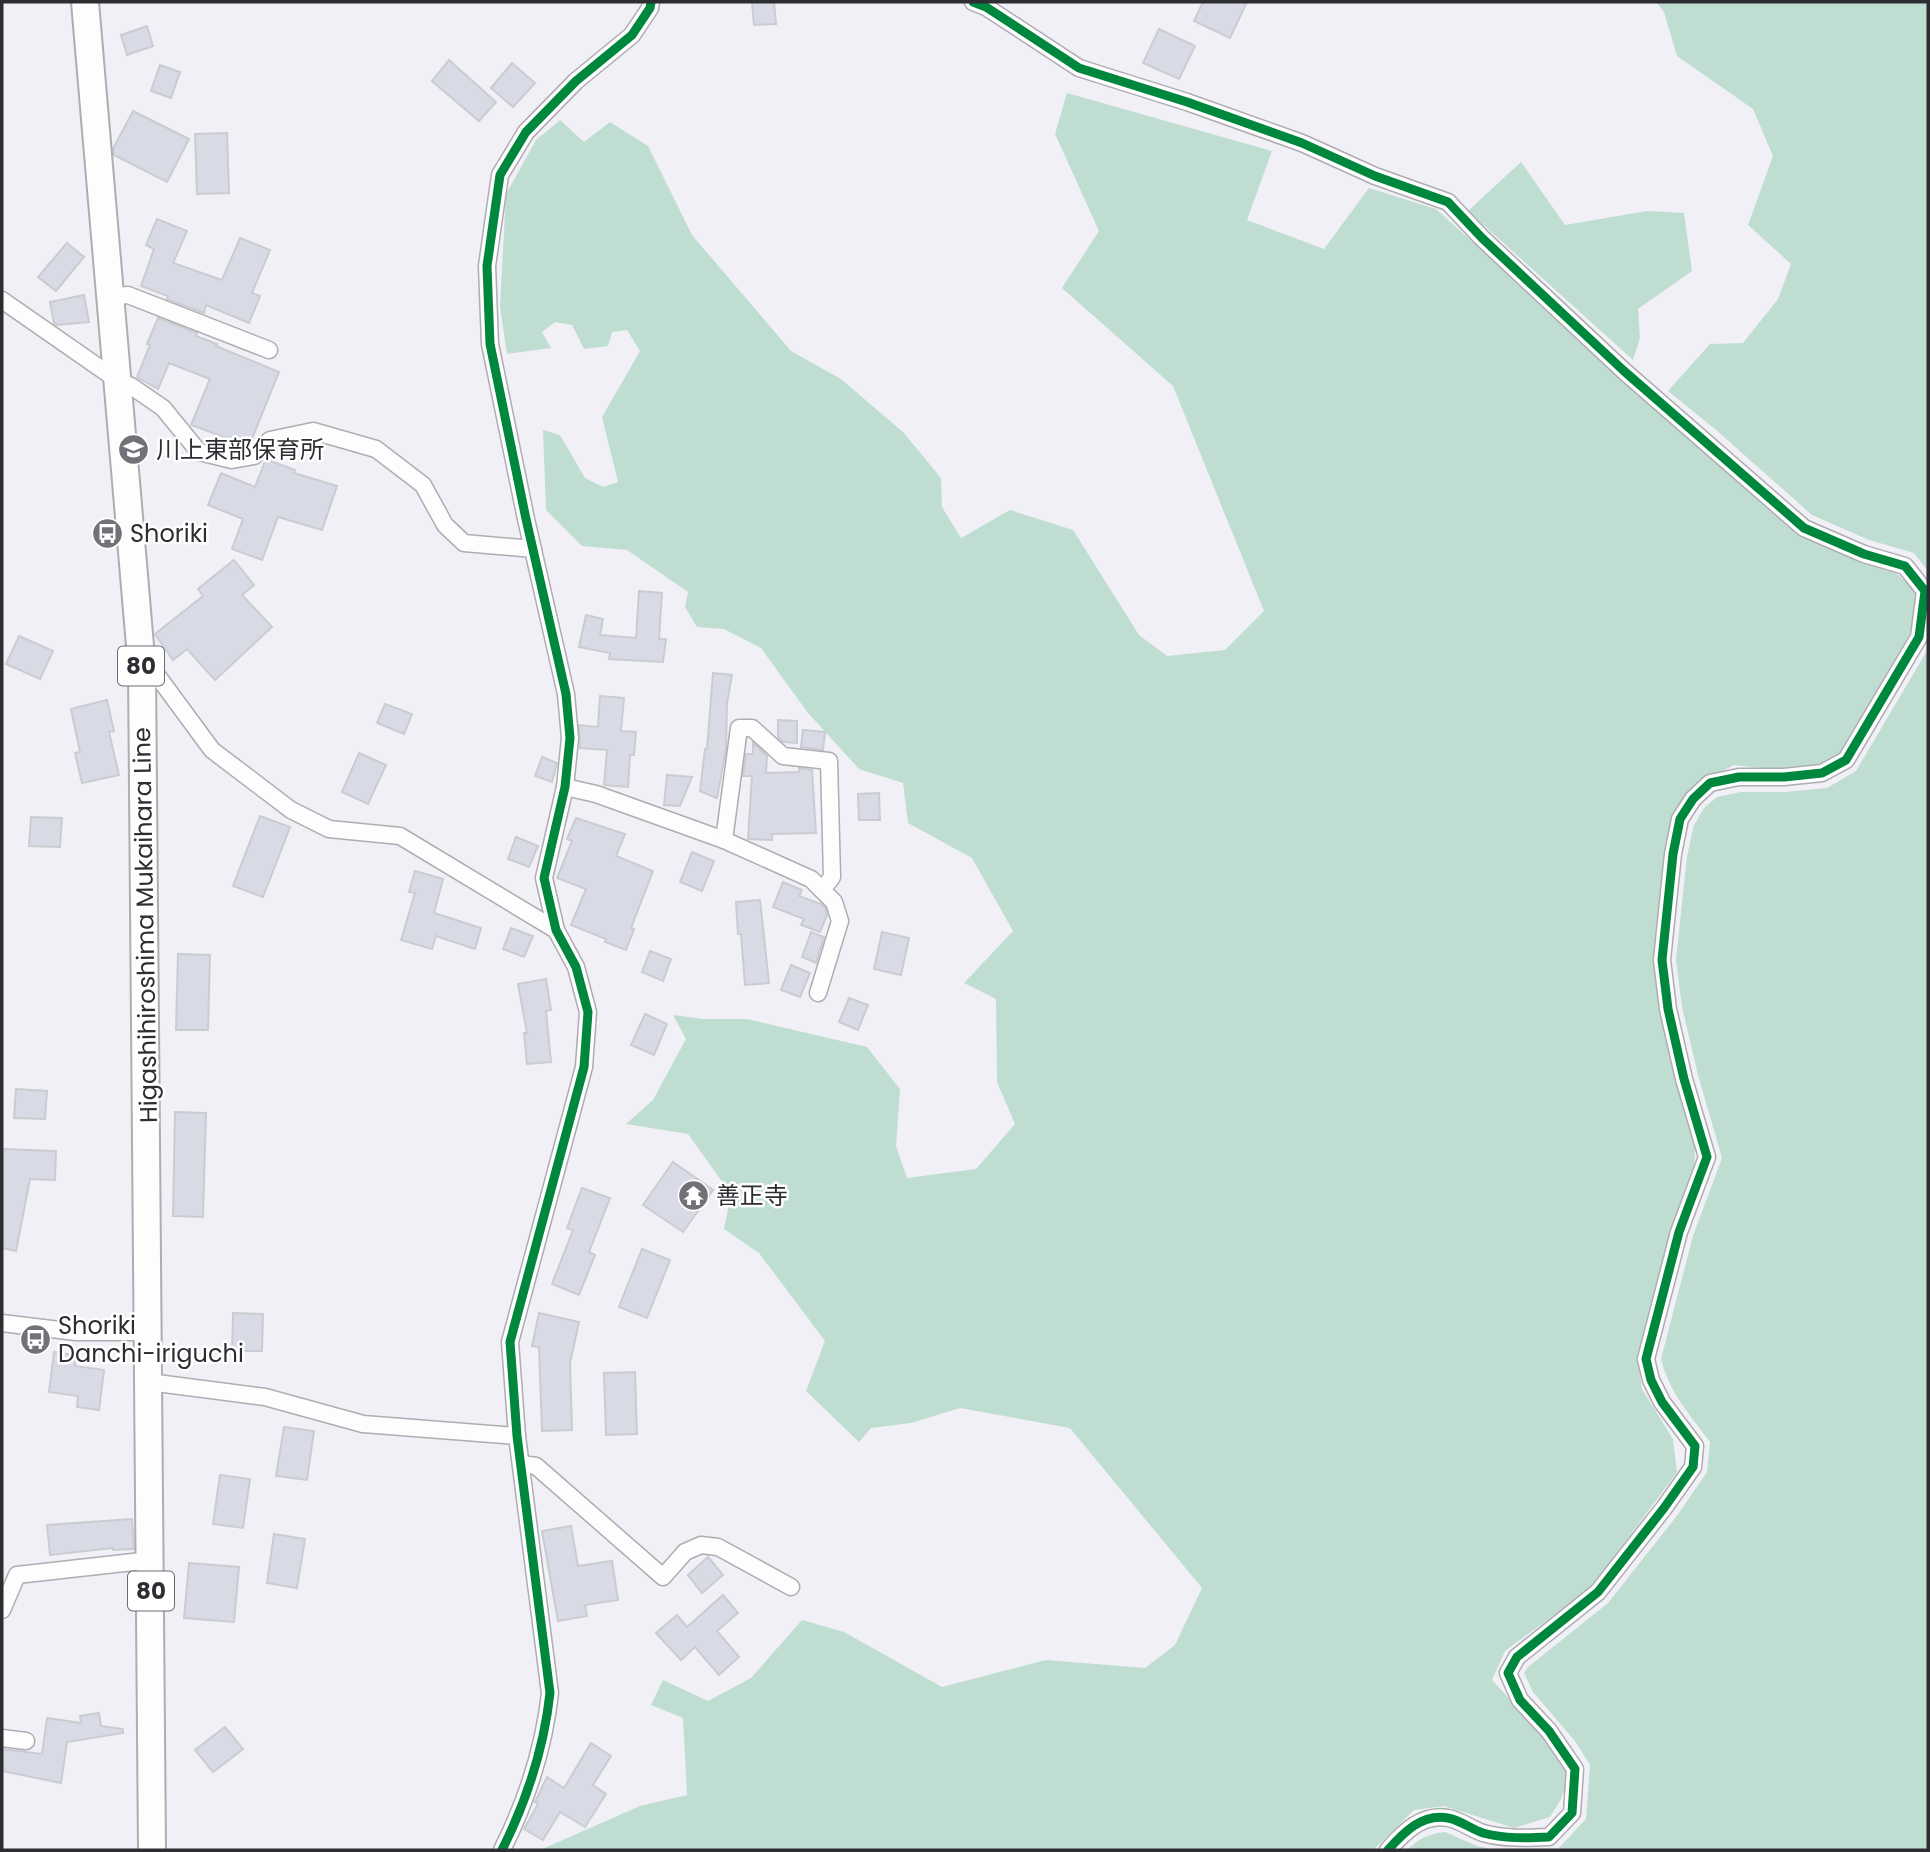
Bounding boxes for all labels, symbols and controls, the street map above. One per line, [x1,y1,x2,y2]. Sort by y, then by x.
school or university icon: 川上東部保育所 [116,432,150,466]
place label: 川上東部保育所 [156,433,324,466]
bus stop icon: Shoriki [90,516,124,550]
place label: Shoriki [130,517,208,550]
road number: 80 [118,646,164,686]
street label: Higashihiroshima Mukaihara Line [125,727,165,1123]
temple icon: 善正寺 [676,1178,710,1212]
place label: 善正寺 [716,1179,788,1212]
place label: Shoriki Danchi-iriguchi [58,1309,244,1370]
bus stop icon: Shoriki Danchi-iriguchi [18,1322,52,1356]
road number: 80 [128,1572,174,1610]

